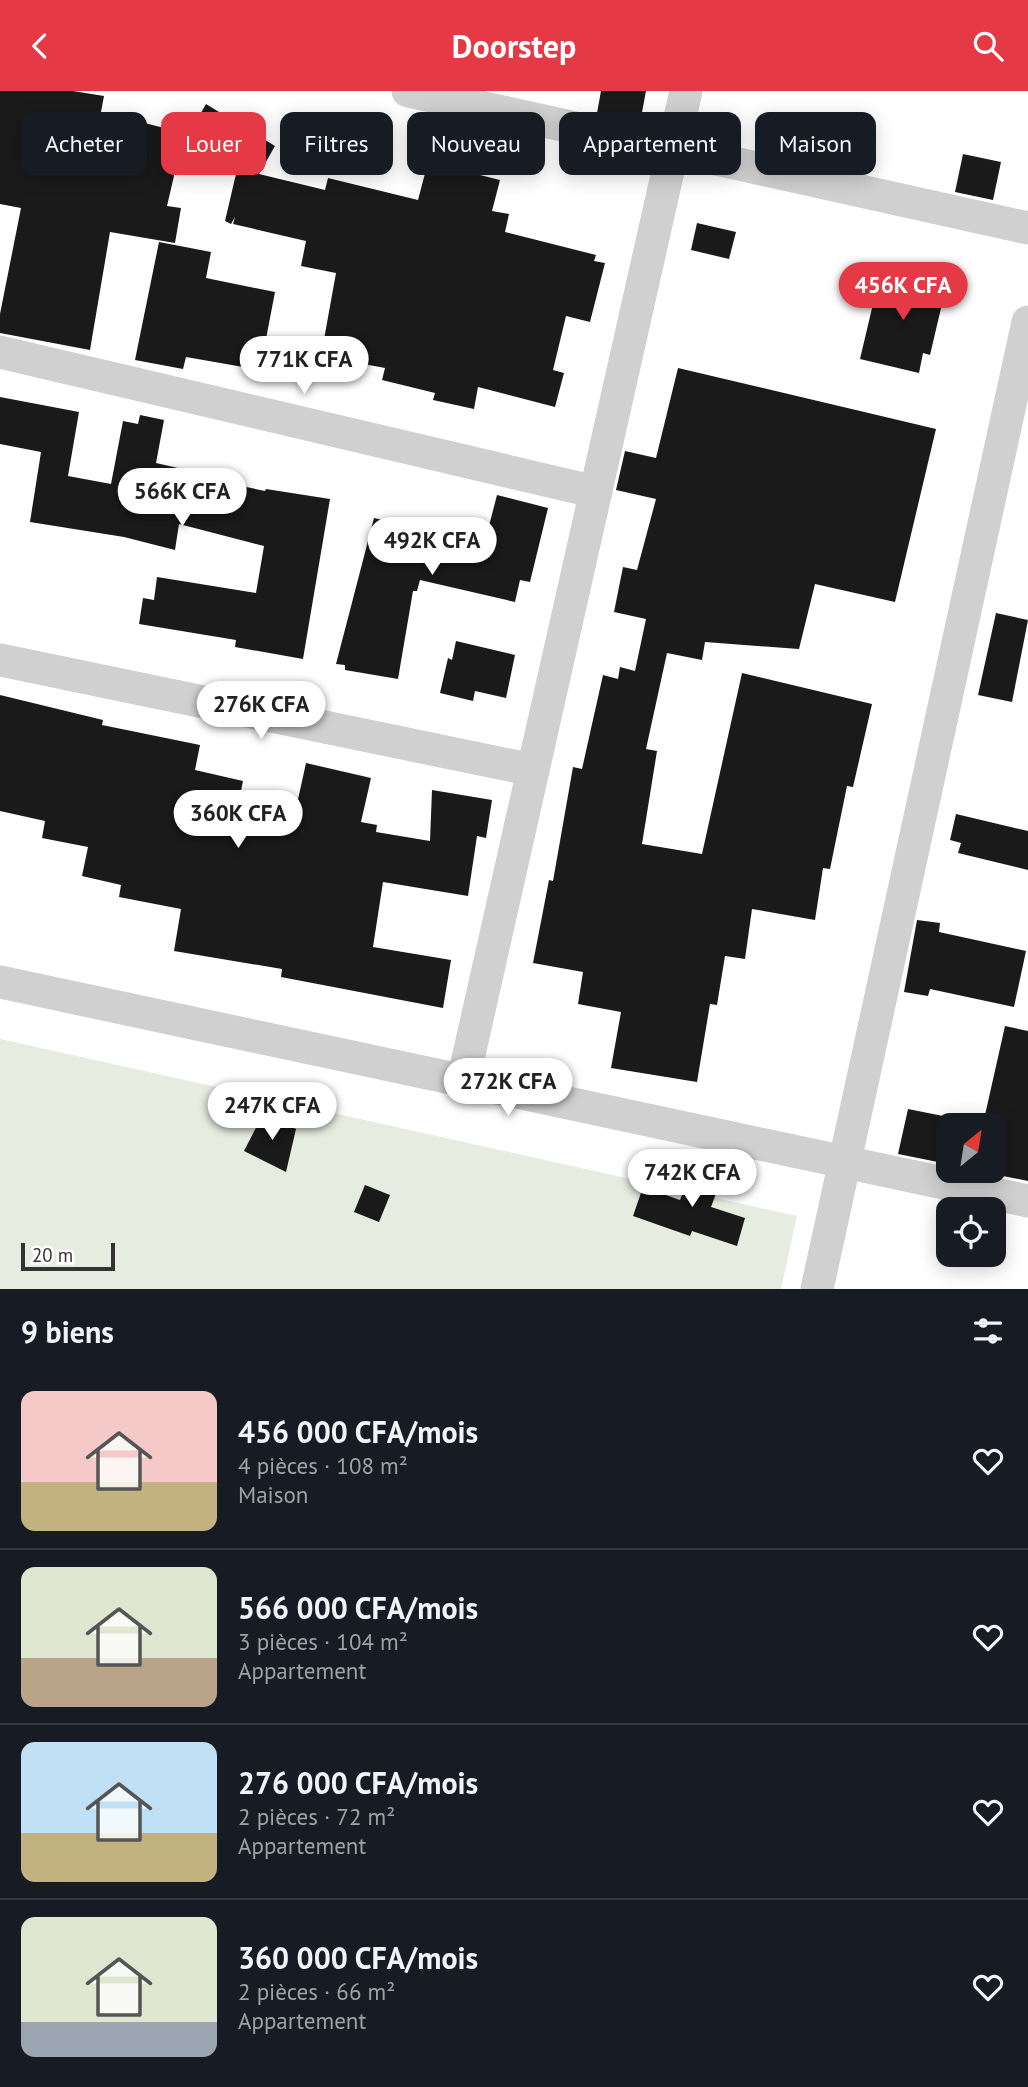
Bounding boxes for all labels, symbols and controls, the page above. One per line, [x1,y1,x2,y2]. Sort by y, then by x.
text: Doorstep [452,25,576,67]
icon: back [21,27,59,65]
icon: search [969,27,1007,65]
chip: Acheter [21,112,147,175]
chip: Louer [161,112,266,175]
chip: Filtres [280,112,393,175]
chip: Nouveau [407,112,545,175]
chip: Appartement [559,112,741,175]
chip: Maison [755,112,876,175]
pin: 456K CFA [831,263,975,322]
text: 456K CFA [855,270,951,299]
pin: 771K CFA [232,337,376,396]
text: 771K CFA [256,344,352,373]
pin: 566K CFA [110,469,254,528]
text: 566K CFA [134,476,230,505]
pin: 492K CFA [360,517,504,577]
text: 492K CFA [384,525,480,554]
pin: 276K CFA [189,681,333,741]
text: 276K CFA [213,689,309,718]
pin: 360K CFA [166,791,310,850]
text: 360K CFA [190,798,286,827]
pin: 272K CFA [436,1059,580,1118]
text: 272K CFA [460,1066,556,1095]
pin: 247K CFA [200,1083,344,1142]
text: 247K CFA [224,1090,320,1119]
north arrow [936,1113,1006,1183]
map controls [936,1113,1006,1267]
pin: 742K CFA [620,1149,764,1209]
text: 742K CFA [644,1157,740,1186]
button: locate [936,1197,1006,1267]
scale bar [21,1240,116,1272]
text: 20 m [32,1243,73,1267]
text: 9 biens [21,1312,114,1351]
icon: filters [969,1312,1007,1350]
text: 456 000 CFA/mois [238,1412,478,1451]
icon: home [77,1419,161,1503]
icon: heart [969,1442,1007,1480]
text: 4 pièces · 108 m² [238,1451,408,1480]
text: Maison [238,1480,308,1509]
text: 566 000 CFA/mois [238,1588,478,1627]
icon: home [77,1595,161,1679]
icon: heart [969,1618,1007,1656]
text: 3 pièces · 104 m² [238,1627,408,1656]
text: Appartement [238,1656,366,1685]
text: 276 000 CFA/mois [238,1763,478,1802]
icon: home [77,1770,161,1854]
icon: heart [969,1793,1007,1831]
text: 2 pièces · 72 m² [238,1802,395,1831]
text: Appartement [238,1831,366,1860]
text: 360 000 CFA/mois [238,1938,478,1977]
icon: home [77,1945,161,2029]
icon: heart [969,1968,1007,2006]
text: 2 pièces · 66 m² [238,1977,395,2006]
text: Appartement [238,2006,366,2035]

